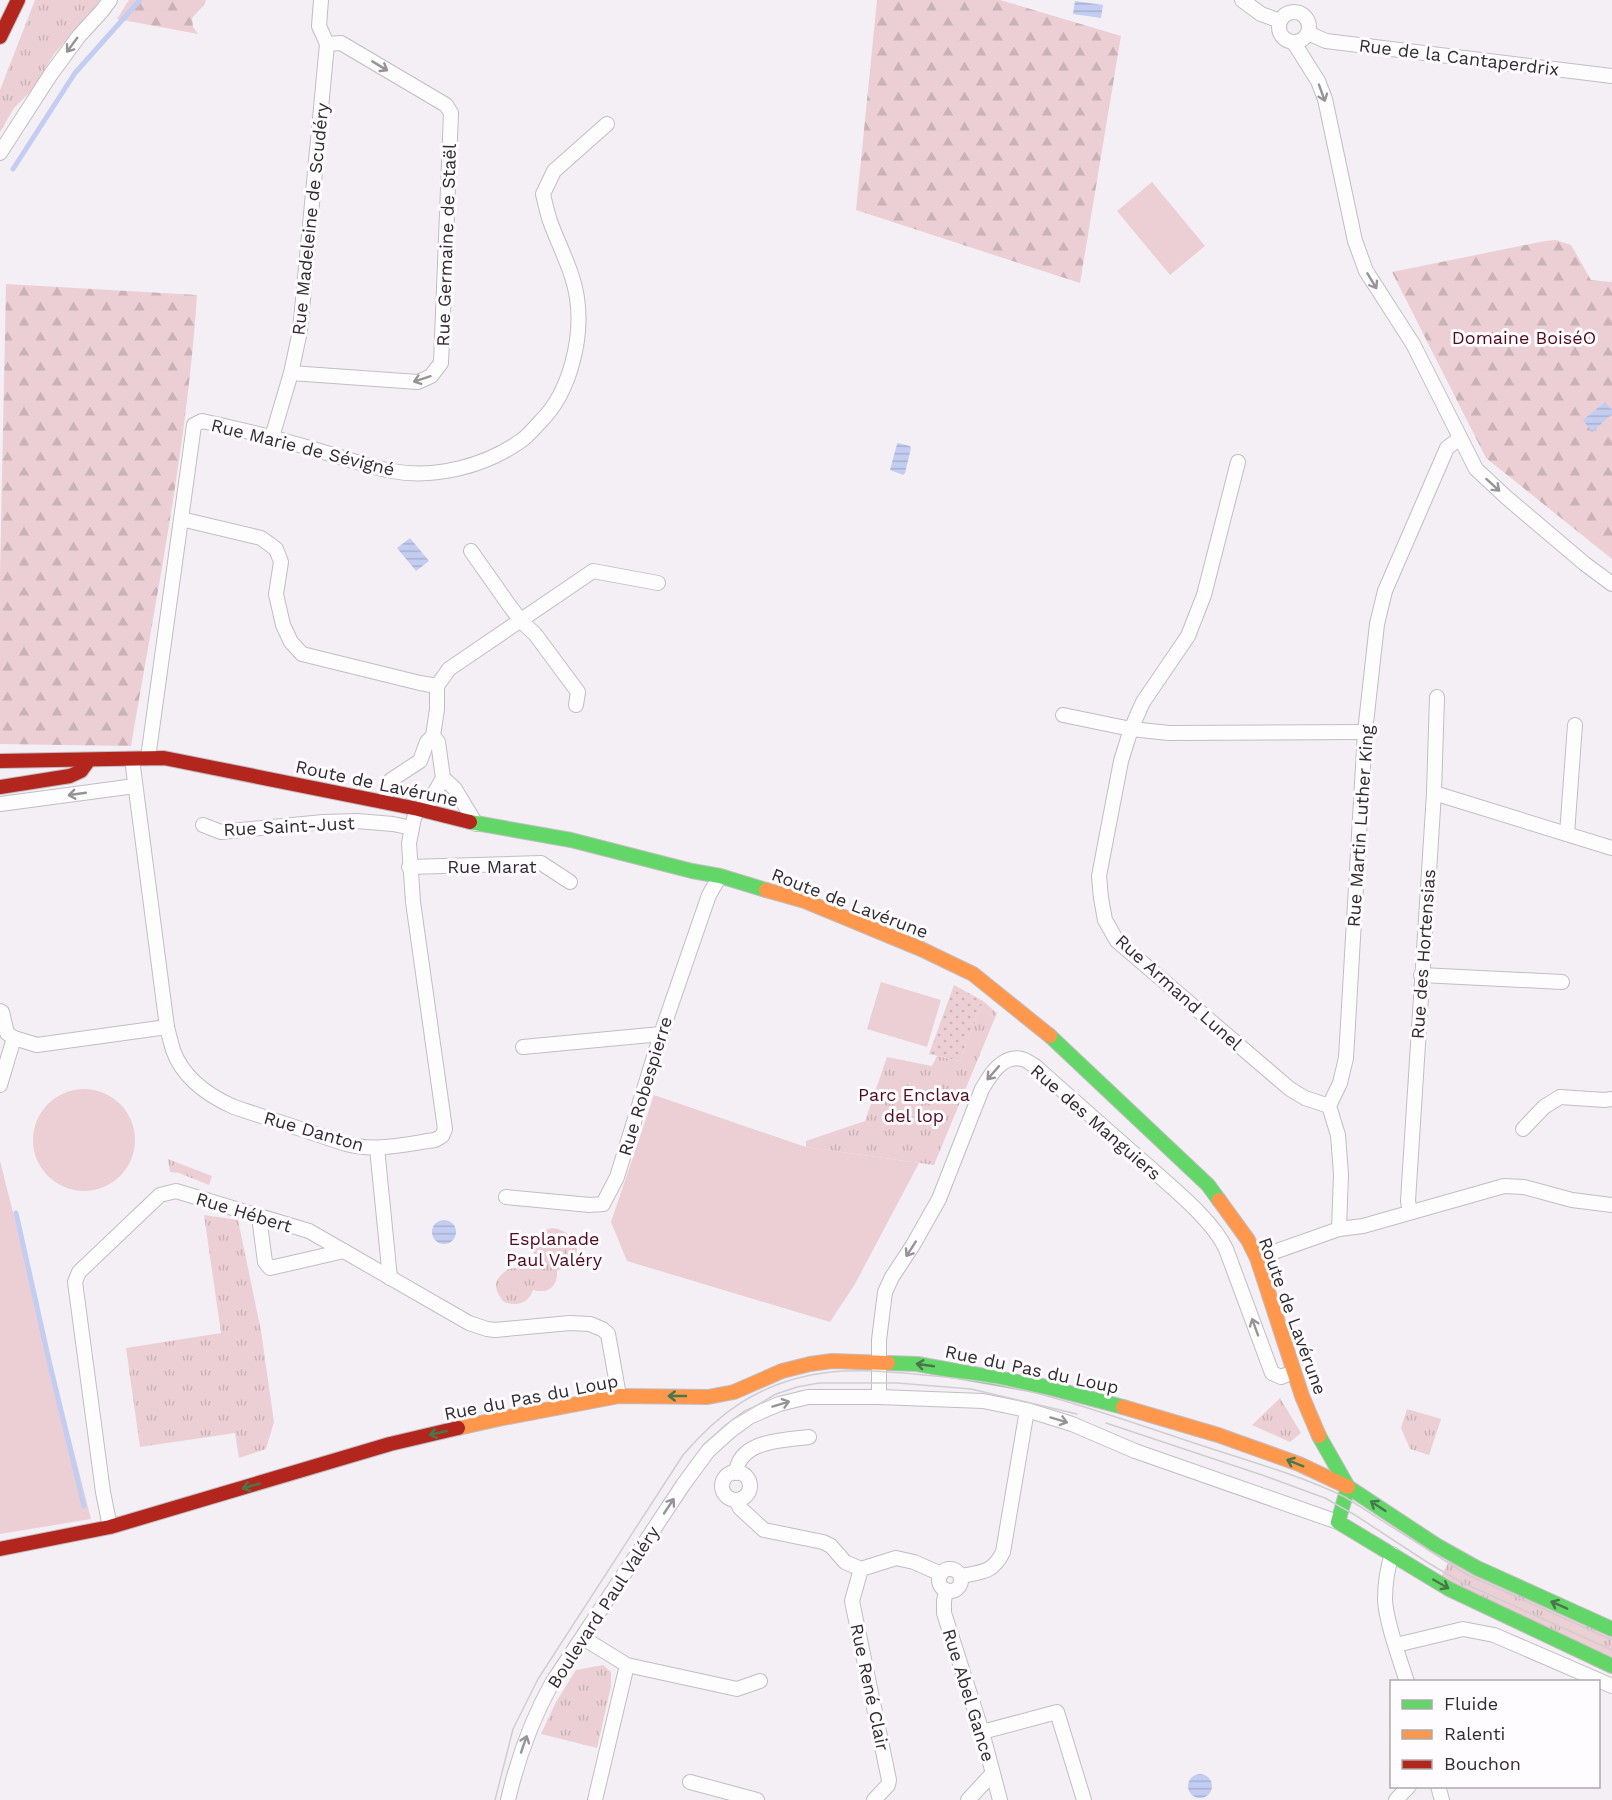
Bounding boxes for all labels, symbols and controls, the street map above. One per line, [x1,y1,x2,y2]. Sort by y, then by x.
street label: Rue de la Cantaperdrix [1358,34,1560,80]
one-way arrow [66,36,78,52]
one-way arrow [371,61,388,73]
one-way arrow [1318,83,1329,102]
street label: Rue Madeleine de Scudéry [287,101,333,336]
street label: Rue Germaine de Staël [432,143,460,347]
one-way arrow [1366,272,1378,289]
park label: Domaine BoiséO [1452,327,1596,348]
one-way arrow [413,374,432,385]
street label: Rue Marie de Sévigné [209,414,397,480]
one-way arrow [1485,478,1500,492]
street label: Rue Martin Luther King [1342,724,1378,928]
street label: Route de Lavérune [294,755,460,811]
one-way arrow [68,788,87,799]
street label: Rue Saint-Just [223,812,356,840]
street label: Rue Marat [447,856,537,877]
street label: Route de Lavérune [769,863,931,943]
street label: Rue des Hortensias [1407,868,1439,1040]
street label: Rue Armand Lunel [1112,930,1247,1055]
street label: Rue Robespierre [614,1014,676,1158]
street label: Rue des Manguiers [1027,1060,1165,1184]
one-way arrow [987,1065,1001,1081]
park label: Parc Enclava del lop [858,1084,970,1126]
street label: Rue Danton [262,1107,366,1155]
street label: Rue Hébert [194,1188,295,1237]
park label: Esplanade Paul Valéry [506,1228,603,1270]
street label: Route de Lavérune [1255,1234,1331,1398]
one-way arrow [904,1240,916,1257]
one-way arrow [1248,1319,1259,1337]
street label: Rue du Pas du Loup [943,1340,1121,1398]
one-way arrow [915,1360,935,1371]
street label: Rue du Pas du Loup [442,1370,620,1424]
one-way arrow [667,1390,687,1402]
one-way arrow [771,1398,790,1409]
one-way arrow [1049,1415,1068,1426]
one-way arrow [429,1428,449,1439]
one-way arrow [1286,1456,1305,1467]
one-way arrow [242,1481,261,1492]
one-way arrow [663,1499,675,1515]
one-way arrow [1370,1500,1386,1512]
street label: Boulevard Paul Valéry [543,1521,664,1692]
one-way arrow [1433,1579,1450,1591]
one-way arrow [1550,1599,1568,1610]
street label: Rue René Clair [846,1622,894,1752]
street label: Rue Abel Gance [939,1626,999,1764]
legend [1390,1680,1600,1788]
text: Fluide [1444,1693,1498,1714]
text: Ralenti [1444,1723,1505,1744]
one-way arrow [519,1735,530,1754]
text: Bouchon [1444,1753,1521,1774]

